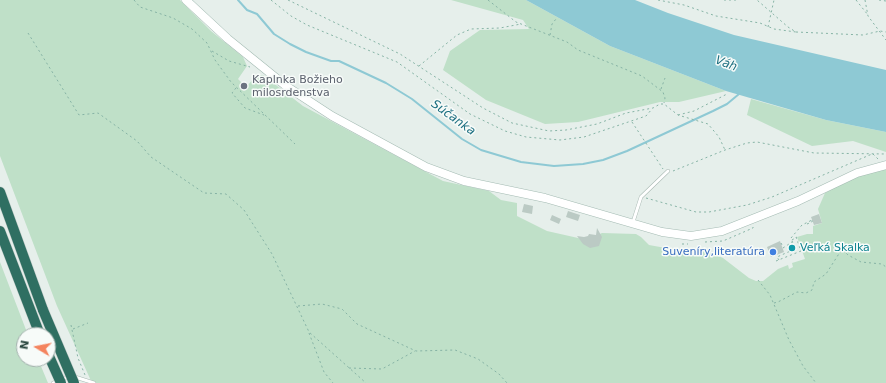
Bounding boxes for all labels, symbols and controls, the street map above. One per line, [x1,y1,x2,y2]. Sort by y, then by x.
water label: Váh [713,53,739,75]
place label: Kaplnka Božieho milosrdenstva [252,73,343,99]
marker: Kaplnka Božieho milosrdenstva [239,81,249,91]
water label: Súčanka [428,97,478,139]
place label: Veľká Skalka [800,241,870,255]
marker: Veľká Skalka [787,243,797,253]
place label: Suveníry,literatúra [662,245,765,259]
marker: Suveníry,literatúra [768,247,778,257]
north arrow [16,327,56,367]
text: N [17,339,32,351]

